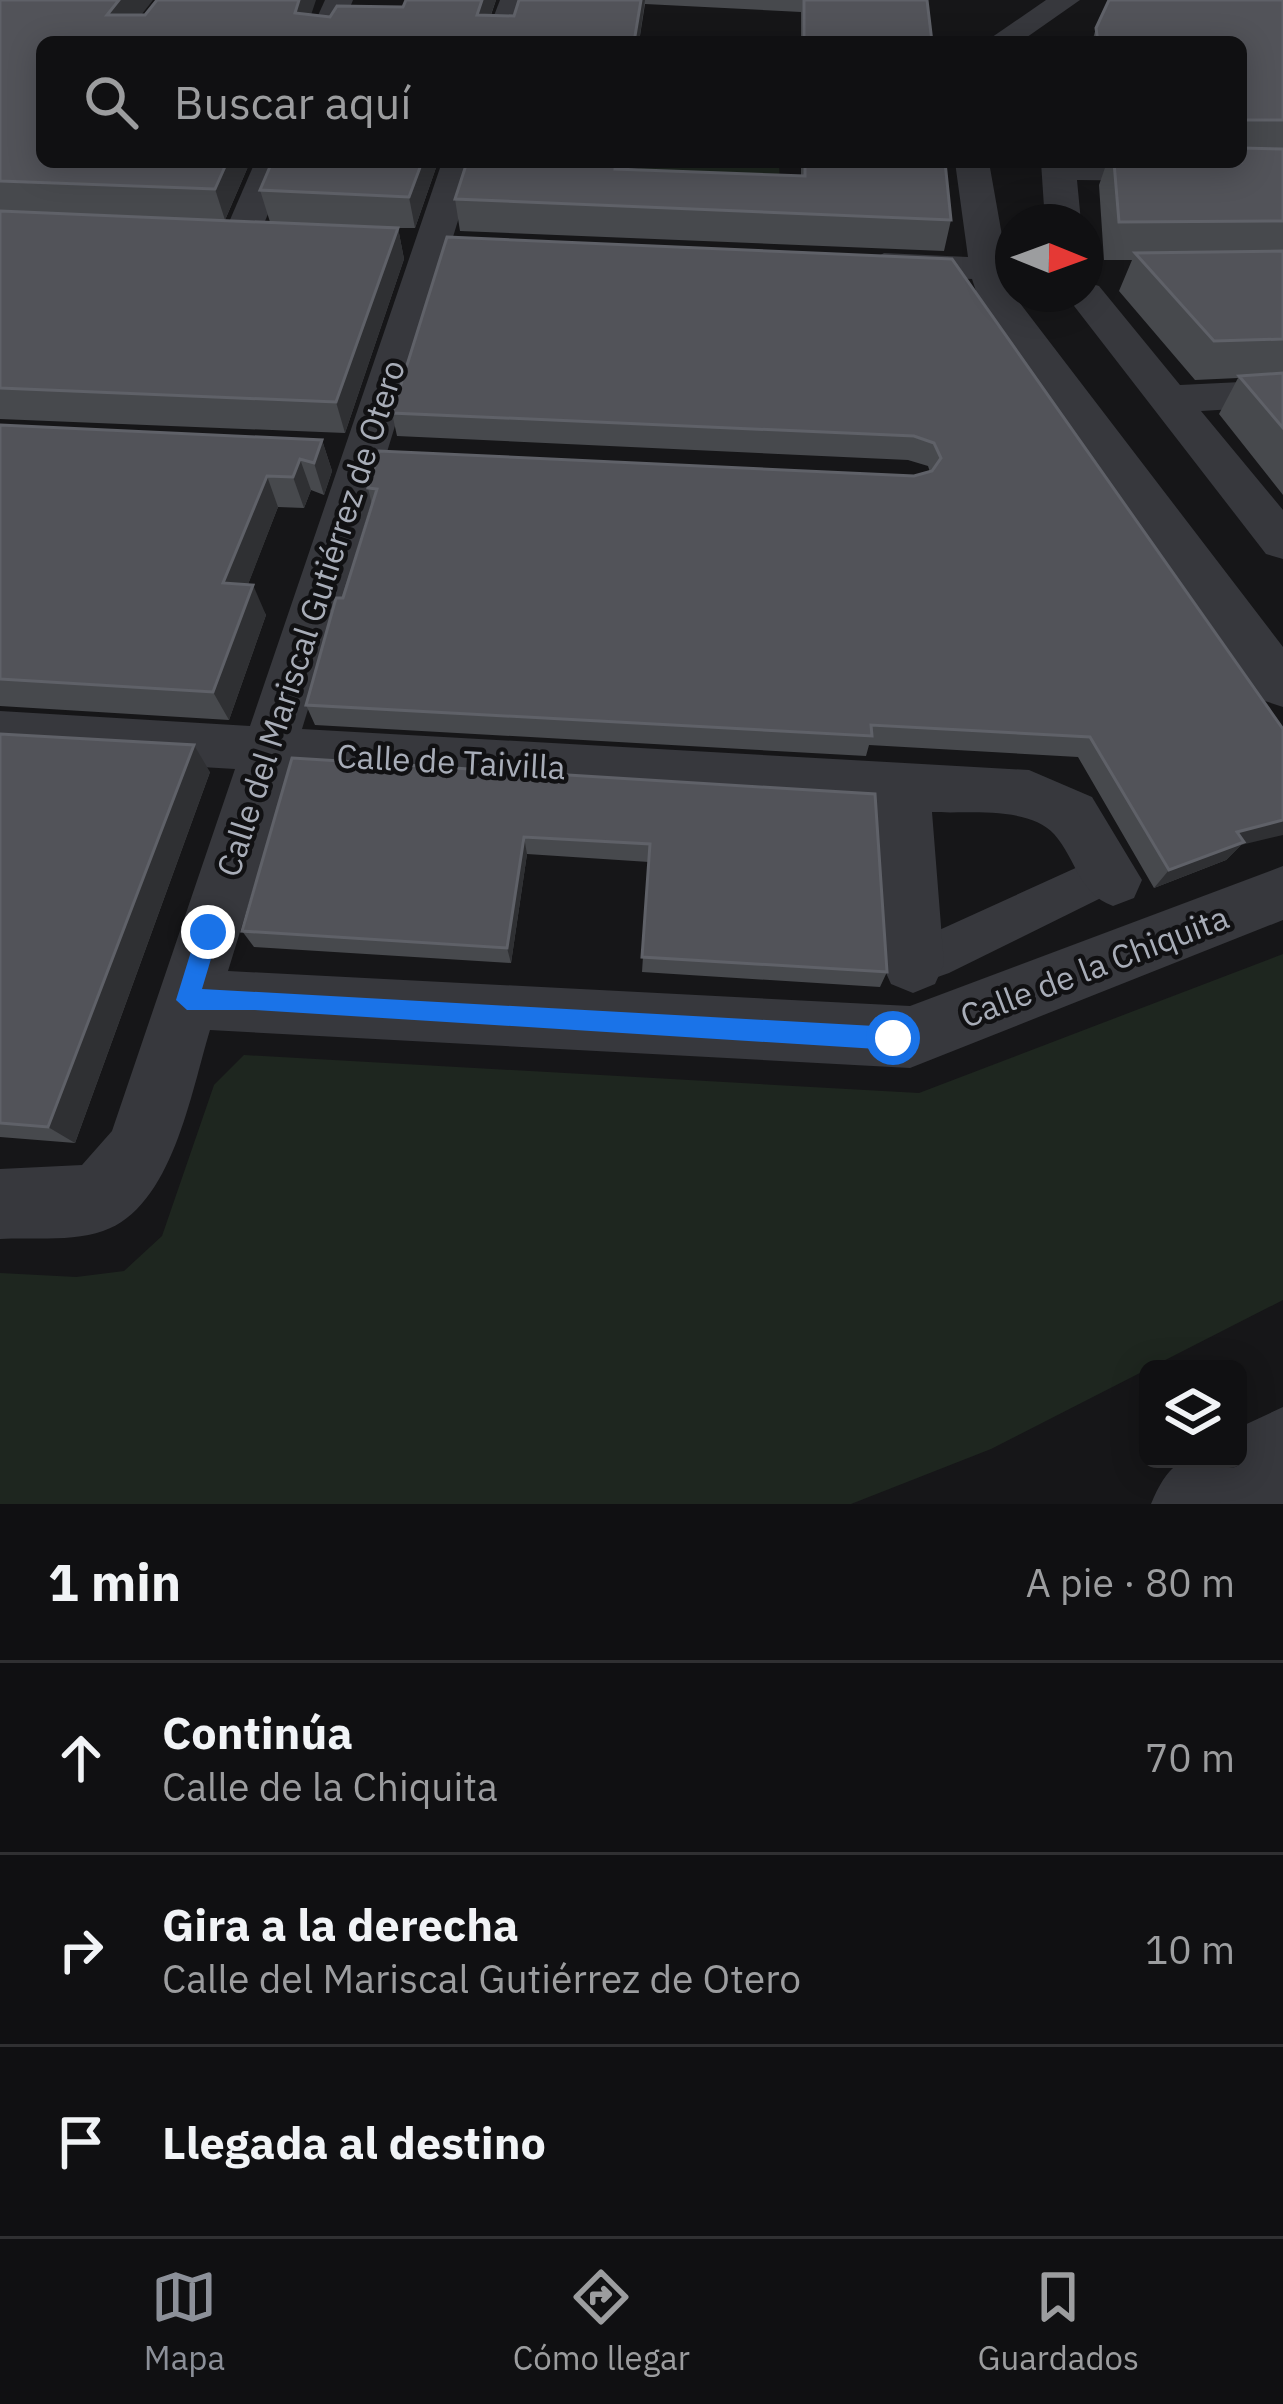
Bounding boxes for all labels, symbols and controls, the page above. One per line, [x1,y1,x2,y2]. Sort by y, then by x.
search box [36,36,1247,168]
icon: search [78,69,144,135]
text: Buscar aquí [174,73,412,131]
north arrow [995,204,1103,312]
street label: Calle del Mariscal Gutiérrez de Otero [206,354,414,882]
street label: Calle de Taivilla [335,734,567,788]
street label: Calle de la Chiquita [954,895,1234,1037]
route end [181,905,235,959]
route start [866,1011,920,1065]
map controls [1139,1360,1247,1468]
button: layers [1139,1360,1247,1468]
text: 1 min [48,1549,181,1615]
text: A pie · 80 m [1026,1557,1235,1608]
text: Continúa [162,1703,353,1761]
icon: ahead [48,1725,114,1791]
text: 70 m [1145,1732,1235,1783]
text: Calle de la Chiquita [162,1761,498,1812]
text: Gira a la derecha [162,1895,519,1953]
icon: right [48,1917,114,1983]
text: 10 m [1145,1924,1235,1975]
text: Calle del Mariscal Gutiérrez de Otero [162,1953,801,2004]
icon: arrive [48,2109,114,2175]
text: Llegada al destino [162,2113,546,2171]
tab: Mapa [144,2264,225,2379]
tab: Cómo llegar [513,2264,690,2379]
tab: Guardados [977,2264,1139,2379]

